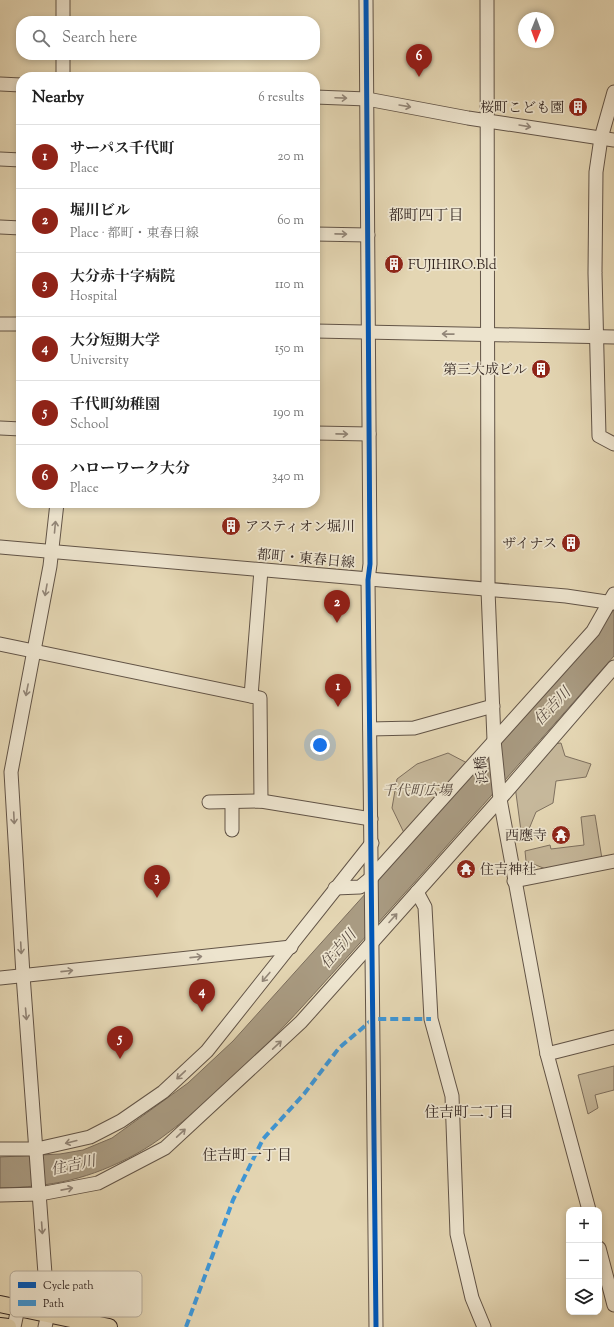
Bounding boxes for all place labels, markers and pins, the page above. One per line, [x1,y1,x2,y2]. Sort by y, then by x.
pin: 6 [406,44,432,77]
building icon: 桜町こども園 [567,96,589,118]
place label: 桜町こども園 [480,99,564,119]
building icon: FUJIHIRO.Bld [383,253,405,275]
place label: FUJIHIRO.Bld [408,256,497,276]
building icon: 第三大成ビル [530,358,552,380]
place label: 第三大成ビル [443,361,527,381]
building icon: アスティオン堀川 [220,515,242,537]
place label: アスティオン堀川 [245,518,355,538]
building icon: ザイナス [560,532,582,554]
place label: ザイナス [503,535,557,555]
pin: 2 [324,590,350,623]
pin: 1 [325,674,351,707]
temple icon: 西應寺 [550,824,572,846]
place label: 西應寺 [505,827,547,847]
temple icon: 住吉神社 [455,858,477,880]
place label: 住吉神社 [480,861,536,881]
pin: 3 [144,865,170,898]
pin: 4 [189,979,215,1012]
pin: 5 [107,1026,133,1059]

